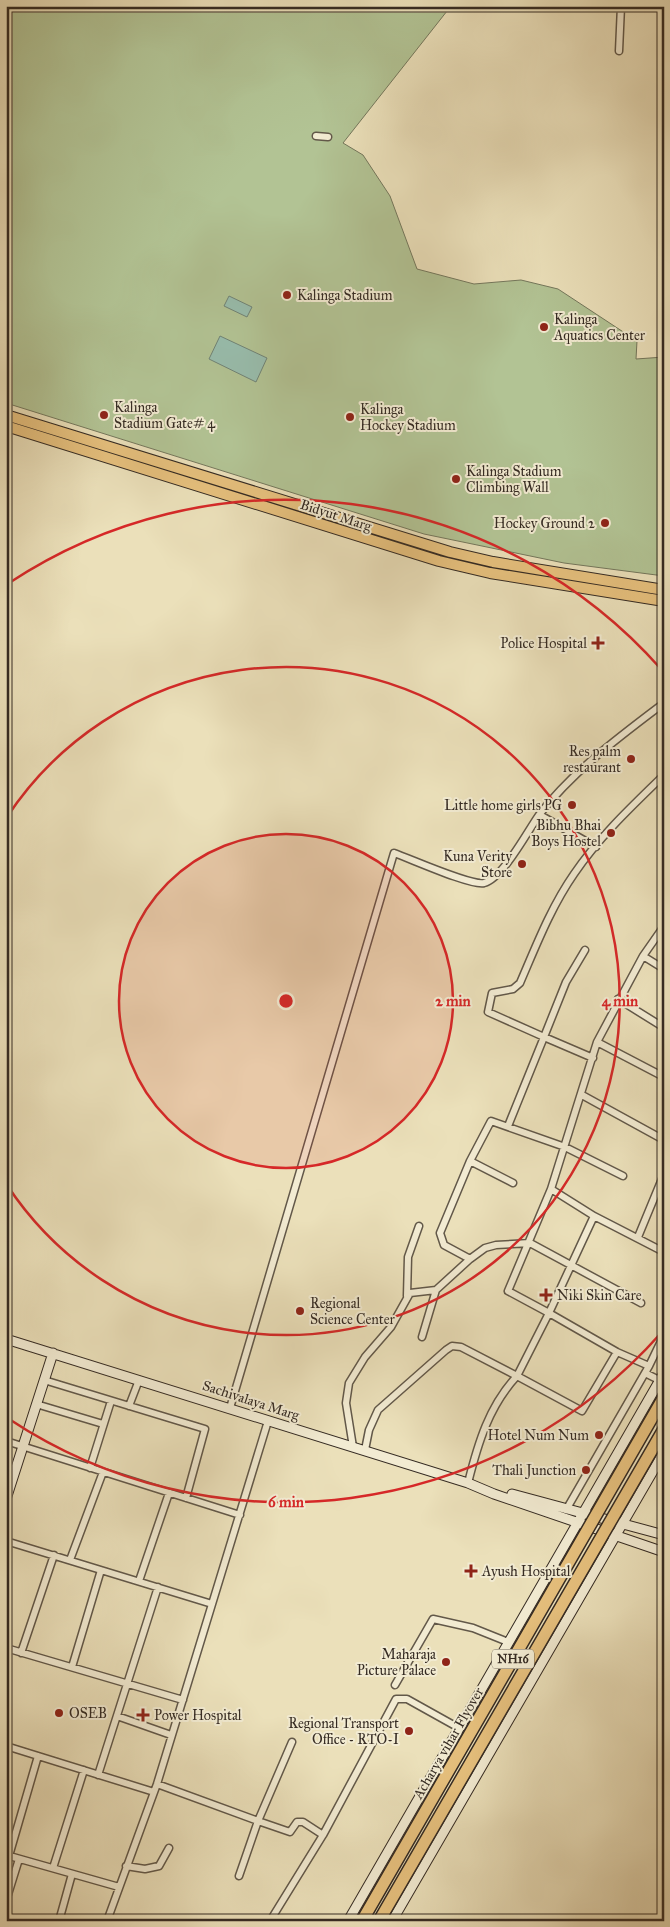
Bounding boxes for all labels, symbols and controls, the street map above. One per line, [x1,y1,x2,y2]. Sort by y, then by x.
place label: Kalinga Stadium [297,287,393,304]
marker: Kalinga Stadium [281,289,293,301]
place label: Kalinga Aquatics Center [553,311,646,345]
marker: Kalinga Aquatics Center [538,321,550,333]
place label: Kalinga Stadium Gate# 4 [114,399,216,432]
place label: Kalinga Hockey Stadium [360,401,456,434]
marker: Kalinga Stadium Gate# 4 [98,409,110,421]
marker: Kalinga Hockey Stadium [344,411,356,423]
place label: Kalinga Stadium Climbing Wall [466,463,562,496]
marker: Kalinga Stadium Climbing Wall [450,473,462,485]
street label: Bidyut Marg [298,496,374,535]
place label: Hockey Ground 2 [494,515,595,532]
marker: Hockey Ground 2 [599,517,611,529]
place label: Police Hospital [500,635,587,652]
marker: Police Hospital [591,636,605,650]
place label: Res palm restaurant [563,743,621,776]
marker: Res palm restaurant [625,753,637,765]
place label: Little home girls PG [444,797,562,814]
marker: Little home girls PG [566,799,578,811]
place label: Bibhu Bhai Boys Hostel [531,817,601,850]
marker: Bibhu Bhai Boys Hostel [605,827,617,839]
place label: Kuna Verity Store [443,848,512,881]
marker: Kuna Verity Store [516,858,528,870]
centre of rings [277,992,295,1010]
text: 2 min [435,992,472,1010]
text: 4 min [602,992,639,1011]
place label: Niki Skin Care [557,1287,642,1304]
marker: Niki Skin Care [539,1288,553,1302]
place label: Regional Science Center [310,1295,396,1328]
marker: Regional Science Center [294,1305,306,1317]
street label: Sachivalaya Marg [200,1377,302,1424]
place label: Hotel Num Num [488,1427,589,1444]
marker: Hotel Num Num [593,1429,605,1441]
place label: Thali Junction [492,1462,576,1480]
marker: Thali Junction [580,1464,592,1476]
text: 6 min [268,1493,305,1511]
place label: Ayush Hospital [481,1563,571,1580]
marker: Ayush Hospital [464,1564,478,1578]
place label: Maharaja Picture Palace [357,1646,436,1679]
road number: NH16 [492,1650,534,1668]
marker: Maharaja Picture Palace [440,1656,452,1668]
street label: Acharya vihar Flyover [409,1684,488,1803]
place label: OSEB [69,1705,107,1722]
marker: OSEB [53,1707,65,1719]
place label: Power Hospital [154,1707,242,1724]
marker: Power Hospital [136,1708,150,1722]
place label: Regional Transport Office - RTO-I [288,1715,399,1748]
marker: Regional Transport Office - RTO-I [403,1725,415,1737]

